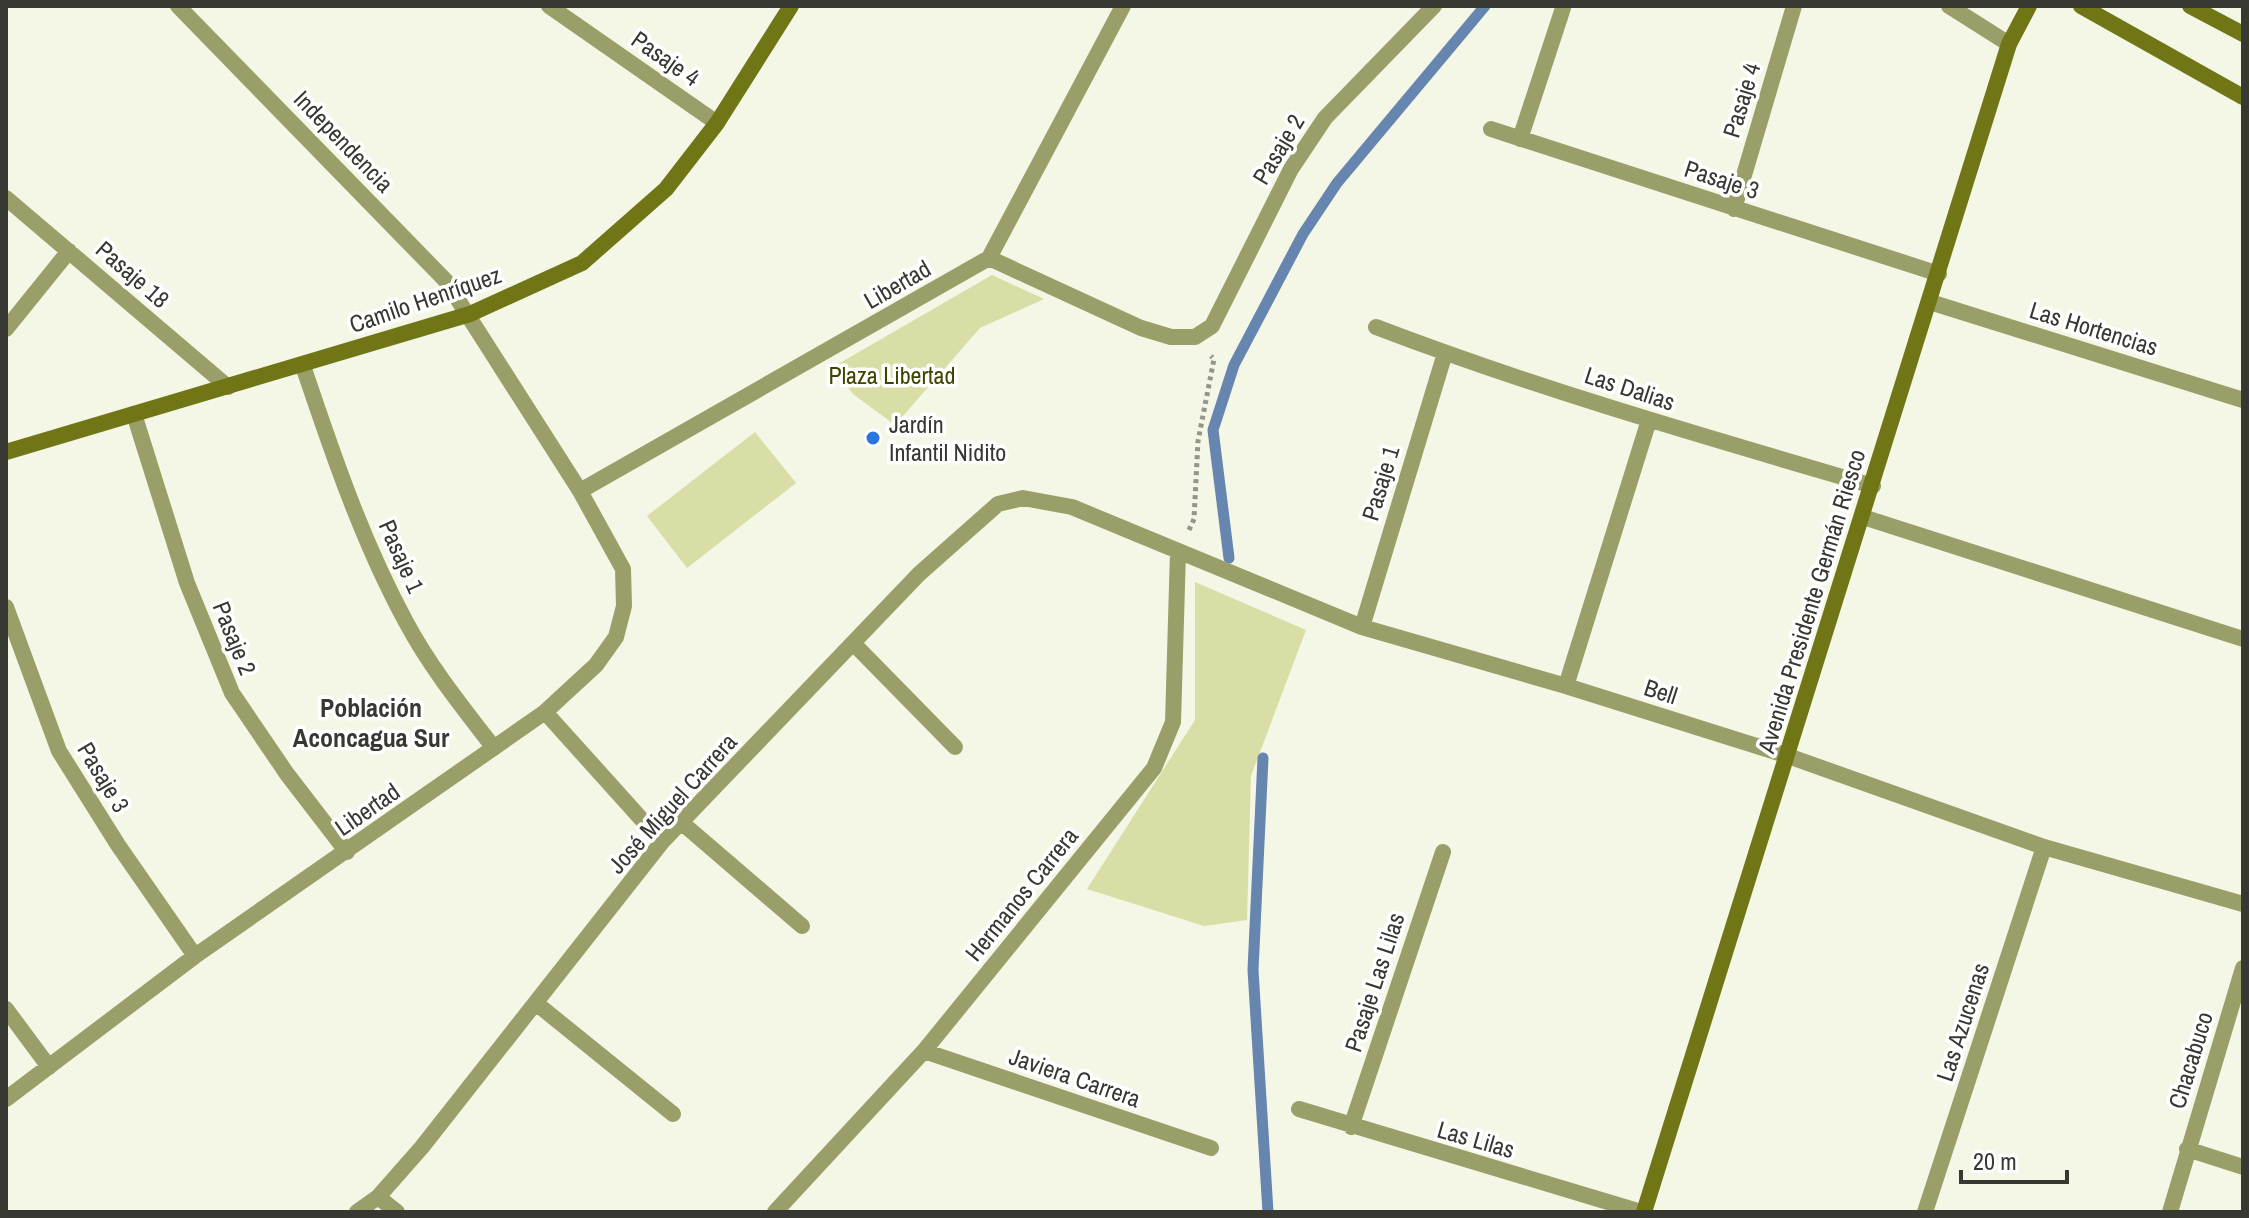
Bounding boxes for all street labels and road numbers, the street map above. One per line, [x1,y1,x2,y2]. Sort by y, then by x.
street label: Pasaje 4 [625,23,707,93]
street label: Pasaje 4 [1715,59,1768,141]
street label: Independencia [287,83,401,199]
street label: Pasaje 2 [1245,108,1311,190]
street label: Pasaje 3 [1681,152,1763,206]
street label: Pasaje 18 [89,233,177,315]
street label: Libertad [858,252,936,316]
street label: Camilo Henríquez [345,258,505,340]
street label: Las Hortencias [2026,293,2162,363]
street label: Las Dalias [1581,358,1679,418]
street label: Pasaje 1 [1354,442,1407,524]
street label: Avenida Presidente Germán Riesco [1749,445,1872,758]
street label: Pasaje 1 [372,515,432,598]
street label: Pasaje 2 [206,596,264,680]
street label: Bell [1640,671,1682,711]
street label: José Miguel Carrera [600,726,744,880]
street label: Pasaje 3 [71,736,137,818]
street label: Libertad [328,775,406,843]
street label: Hermanos Carrera [957,821,1085,967]
street label: Pasaje Las Lilas [1336,908,1412,1056]
street label: Las Azucenas [1928,959,1996,1085]
street label: Chacabuco [2160,1008,2220,1112]
street label: Javiera Carrera [1005,1040,1145,1114]
street label: Las Lilas [1434,1113,1518,1165]

